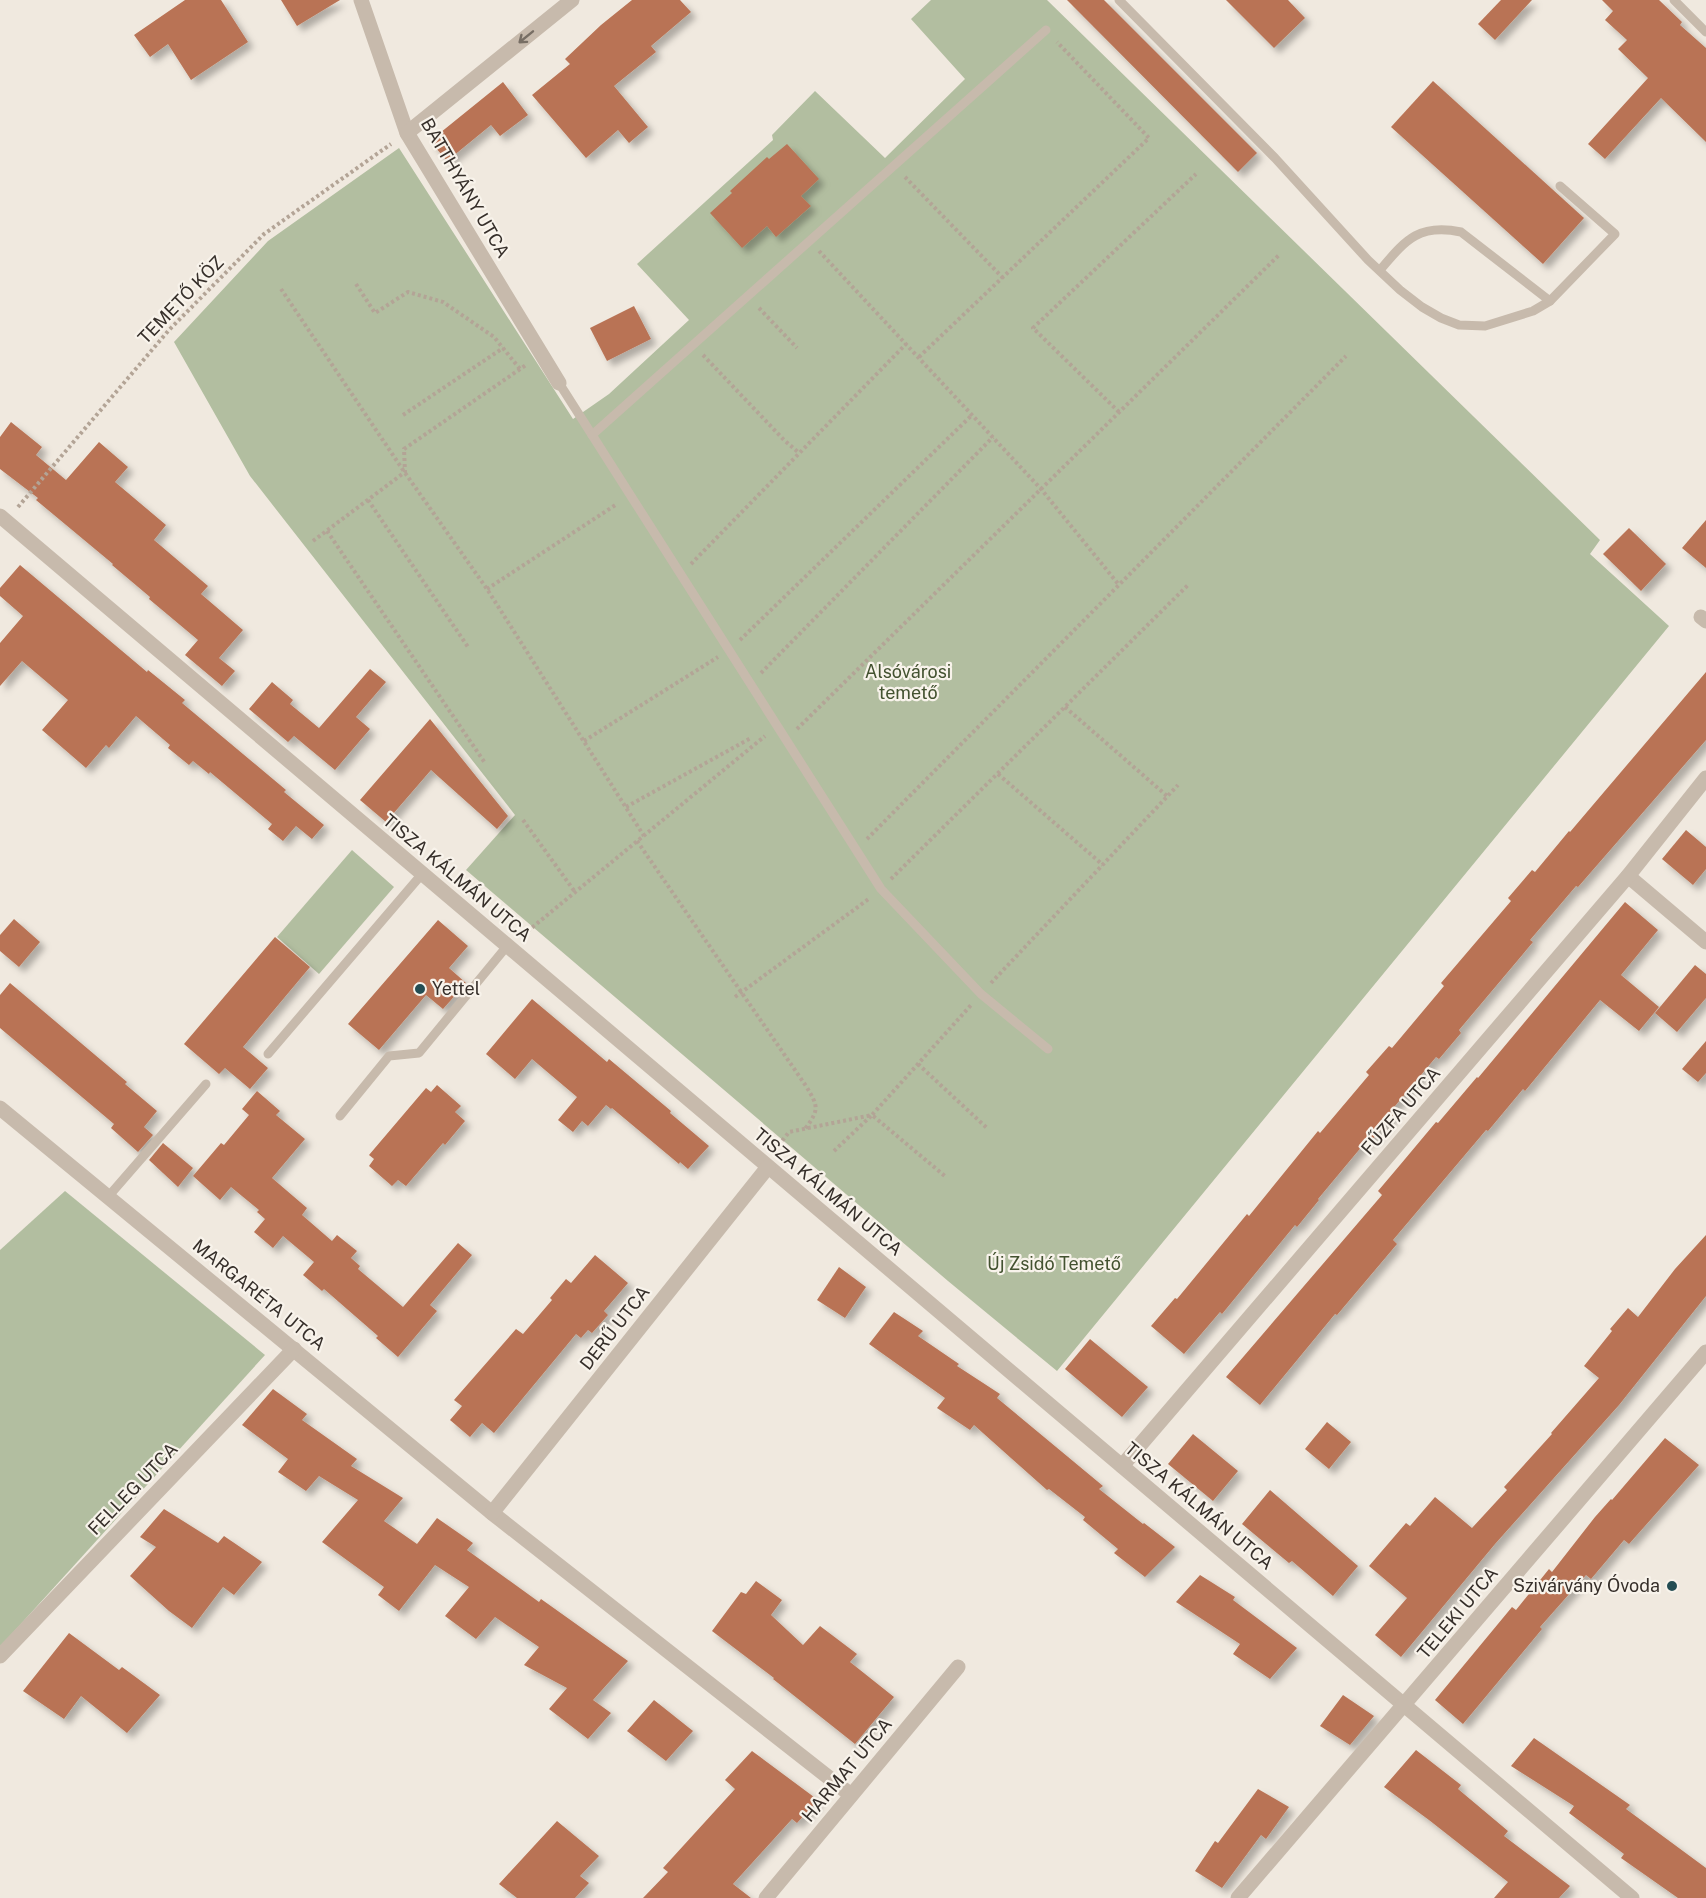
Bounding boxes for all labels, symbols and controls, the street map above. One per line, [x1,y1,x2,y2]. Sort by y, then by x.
one-way arrow [519,30,535,43]
street label: BATTHYÁNY UTCA [417,114,515,262]
street label: TEMETŐ KÖZ [133,251,228,348]
park label: Alsóvárosi temető [865,661,951,703]
street label: TISZA KÁLMÁN UTCA [379,809,536,946]
place label: Yettel [432,978,480,999]
marker: Yettel [413,982,427,996]
street label: FŰZFA UTCA [1356,1062,1445,1159]
street label: TISZA KÁLMÁN UTCA [750,1123,907,1260]
street label: MARGARÉTA UTCA [189,1234,331,1355]
park label: Új Zsidó Temető [987,1252,1121,1274]
street label: DERŰ UTCA [575,1281,654,1374]
street label: TISZA KÁLMÁN UTCA [1121,1437,1278,1574]
street label: FELLEG UTCA [84,1438,182,1539]
street label: TELEKI UTCA [1413,1562,1502,1663]
place label: Szivárvány Óvoda [1513,1574,1660,1596]
marker: Szivárvány Óvoda [1665,1579,1679,1593]
street label: HARMAT UTCA [797,1713,896,1826]

